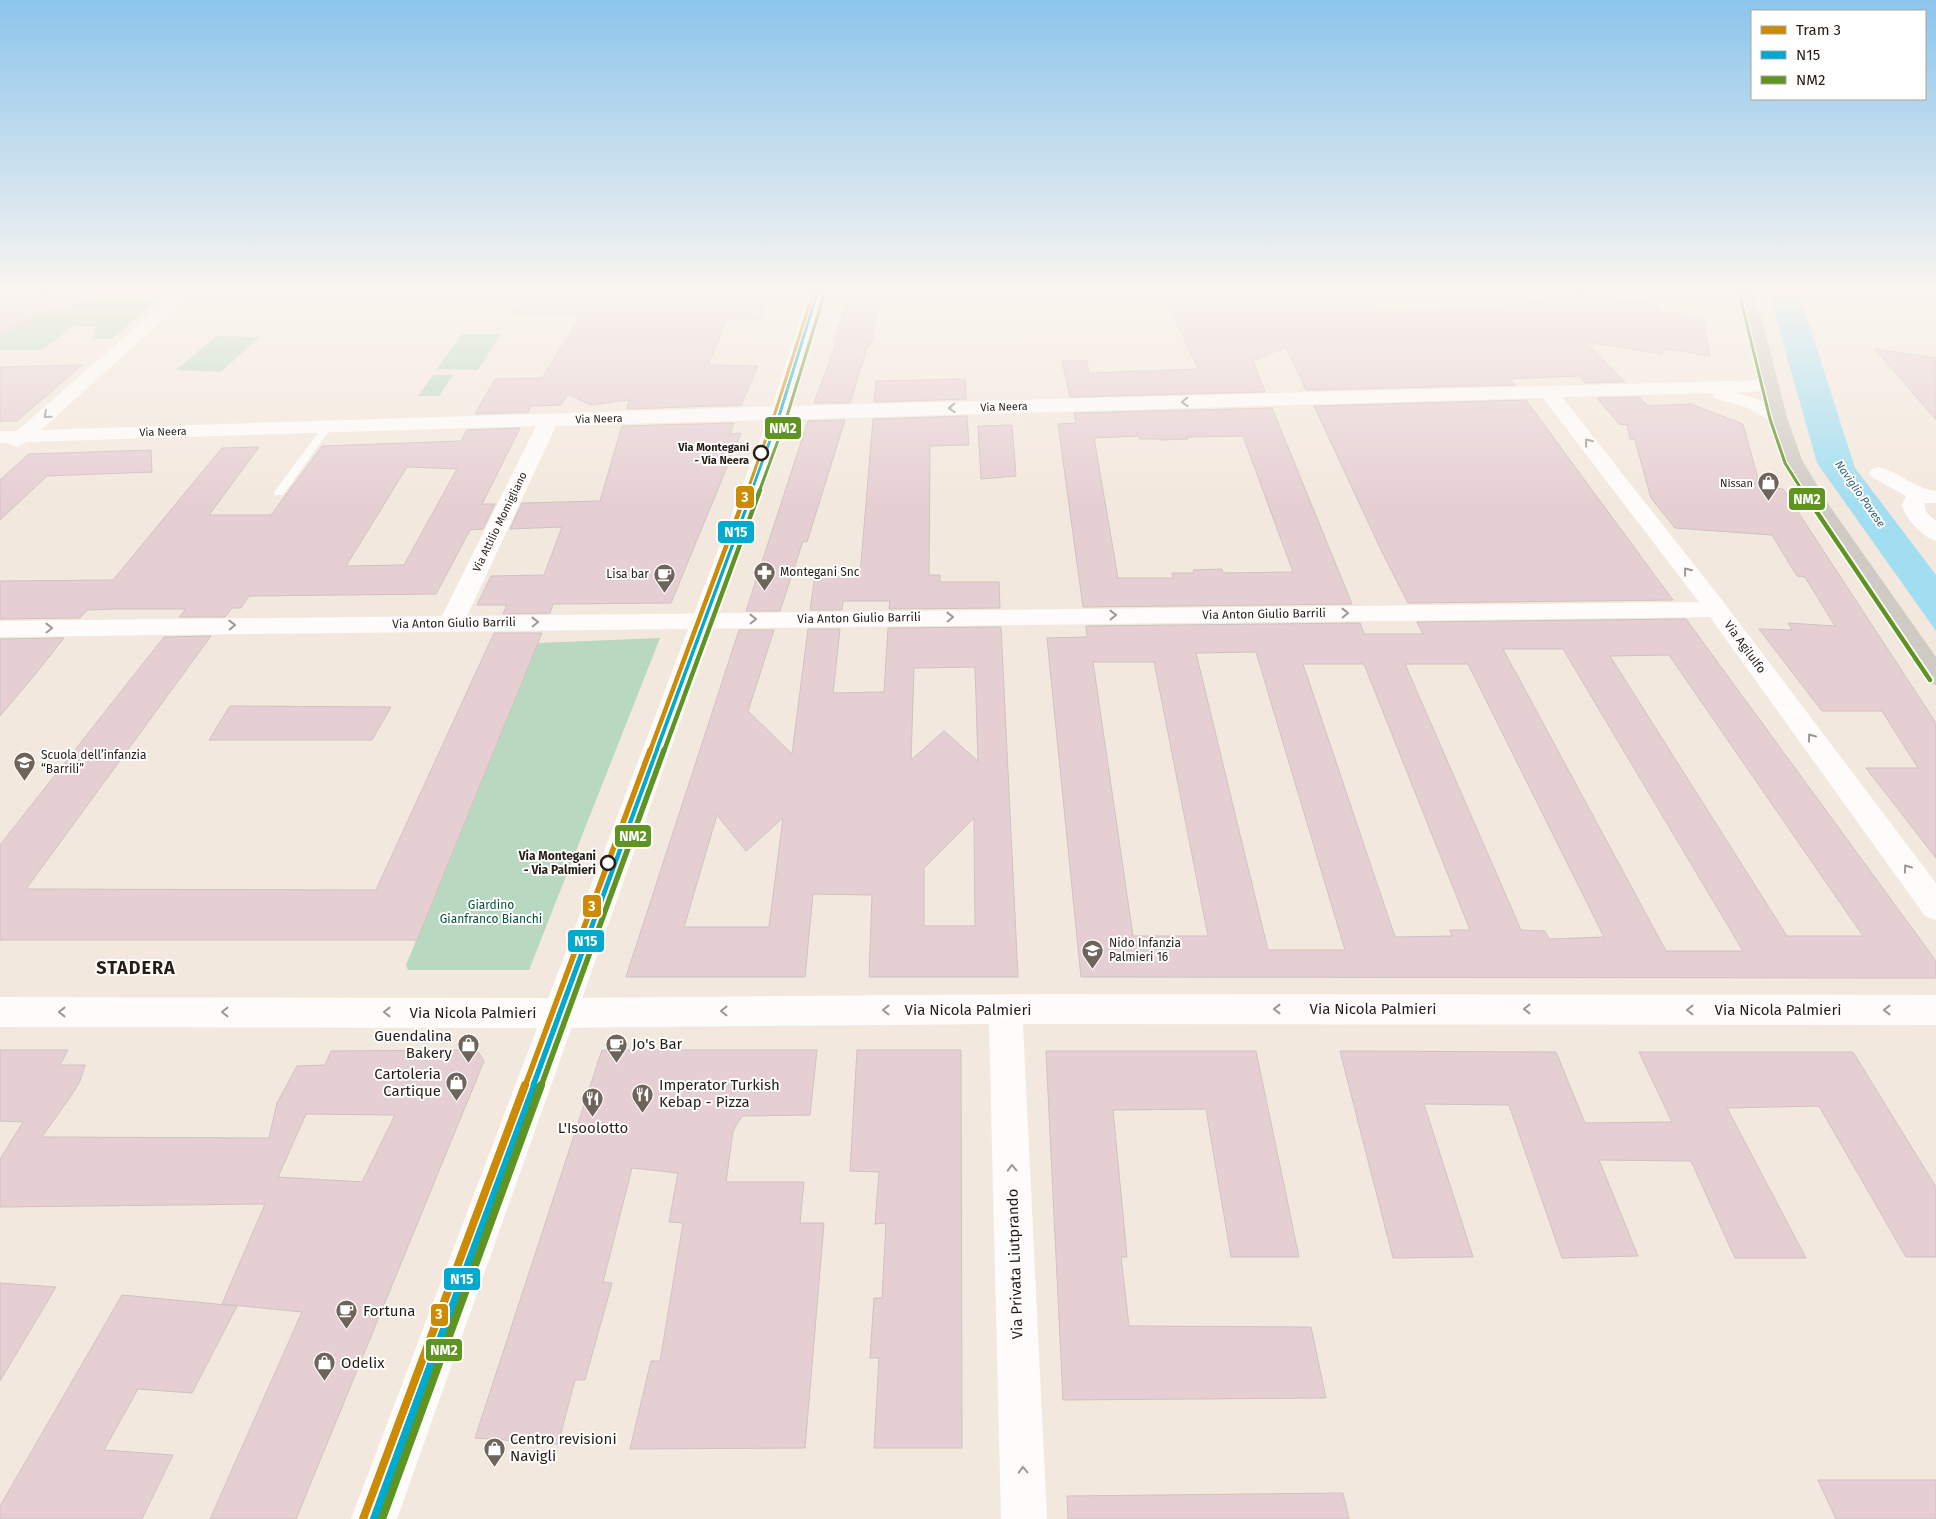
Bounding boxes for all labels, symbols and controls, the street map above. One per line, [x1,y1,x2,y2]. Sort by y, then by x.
legend [1751,10,1926,100]
text: Tram 3 [1796,21,1841,39]
text: N15 [1796,46,1820,64]
text: NM2 [1796,71,1825,89]
one-way arrow [1180,396,1188,407]
street label: Via Neera [980,400,1028,414]
one-way arrow [948,403,956,413]
one-way arrow [43,409,52,418]
street label: Via Neera [575,412,623,426]
line badge: NM2 [764,416,802,440]
text: NM2 [769,420,797,437]
street label: Via Neera [139,425,187,439]
one-way arrow [1584,439,1593,448]
place label: Via Montegani - Via Neera [677,441,749,467]
marker: Via Montegani - Via Neera [753,445,769,461]
water label: Naviglio Pavese [1832,458,1888,530]
street label: Via Attilio Momigliano [470,470,530,574]
shop icon: Nissan [1757,471,1781,502]
place label: Nissan [1720,477,1753,490]
line badge: 3 [735,485,755,509]
line badge: NM2 [1788,487,1826,511]
text: 3 [740,489,749,506]
text: NM2 [1793,491,1821,508]
line badge: N15 [717,520,755,544]
text: N15 [724,524,748,541]
pharmacy icon: Montegani Snc [752,560,776,591]
cafe icon: Lisa bar [653,562,677,593]
place label: Montegani Snc [780,565,860,579]
place label: Lisa bar [606,567,649,581]
one-way arrow [1685,568,1693,577]
street label: Via Anton Giulio Barrili [1202,606,1326,622]
one-way arrow [1342,608,1350,618]
street label: Via Anton Giulio Barrili [797,610,921,626]
one-way arrow [1109,610,1117,621]
one-way arrow [947,612,955,622]
one-way arrow [750,614,757,624]
street label: Via Anton Giulio Barrili [392,615,516,631]
one-way arrow [532,617,539,627]
street label: Via Agilulfo [1721,618,1769,676]
one-way arrow [228,620,236,630]
one-way arrow [45,623,53,633]
one-way arrow [1808,733,1817,743]
place label: Scuola dell’infanzia “Barrili” [41,748,147,776]
school or university icon: Scuola dell’infanzia “Barrili” [13,750,37,781]
line badge: NM2 [614,824,652,848]
text: NM2 [619,828,647,845]
place label: Via Montegani - Via Palmieri [518,849,596,877]
marker: Via Montegani - Via Palmieri [600,855,616,871]
one-way arrow [1904,864,1913,874]
line badge: 3 [582,894,602,918]
park label: Giardino Gianfranco Bianchi [440,898,542,926]
text: 3 [587,898,596,915]
line badge: N15 [567,929,605,953]
text: N15 [574,933,598,950]
place label: Nido Infanzia Palmieri 16 [1109,936,1181,964]
school or university icon: Nido Infanzia Palmieri 16 [1081,938,1105,969]
district label: STADERA [96,957,176,979]
street label: Via Nicola Palmieri [1310,1000,1436,1018]
street label: Via Nicola Palmieri [905,1001,1031,1019]
street label: Via Nicola Palmieri [1715,1001,1841,1019]
street label: Via Nicola Palmieri [410,1004,536,1022]
one-way arrow [1273,1004,1281,1014]
one-way arrow [1523,1004,1531,1014]
one-way arrow [882,1005,890,1015]
one-way arrow [1686,1005,1694,1015]
one-way arrow [1883,1005,1891,1015]
one-way arrow [719,1006,727,1016]
one-way arrow [58,1007,66,1017]
one-way arrow [221,1007,228,1017]
one-way arrow [383,1007,391,1017]
place label: Guendalina Bakery [374,1027,453,1062]
cafe icon: Jo's Bar [604,1032,628,1063]
shop icon: Guendalina Bakery [456,1033,480,1064]
place label: Jo's Bar [632,1035,683,1053]
place label: Cartoleria Cartique [374,1065,441,1100]
shop icon: Cartoleria Cartique [445,1071,469,1102]
place label: Imperator Turkish Kebap - Pizza [659,1076,780,1111]
restaurant icon: Imperator Turkish Kebap - Pizza [631,1082,655,1113]
restaurant icon: L'Isoolotto [581,1087,605,1118]
place label: L'Isoolotto [558,1119,628,1137]
one-way arrow [1007,1164,1017,1172]
street label: Via Privata Liutprando [1003,1188,1027,1340]
line badge: N15 [443,1267,481,1291]
text: N15 [450,1271,474,1288]
cafe icon: Fortuna [335,1299,359,1330]
place label: Fortuna [363,1302,416,1320]
line badge: 3 [430,1303,449,1327]
text: 3 [434,1306,443,1323]
line badge: NM2 [425,1338,463,1362]
text: NM2 [430,1342,458,1359]
shop icon: Odelix [313,1351,337,1382]
place label: Odelix [341,1354,385,1372]
place label: Centro revisioni Navigli [510,1430,617,1465]
shop icon: Centro revisioni Navigli [482,1436,506,1467]
one-way arrow [1017,1466,1028,1474]

